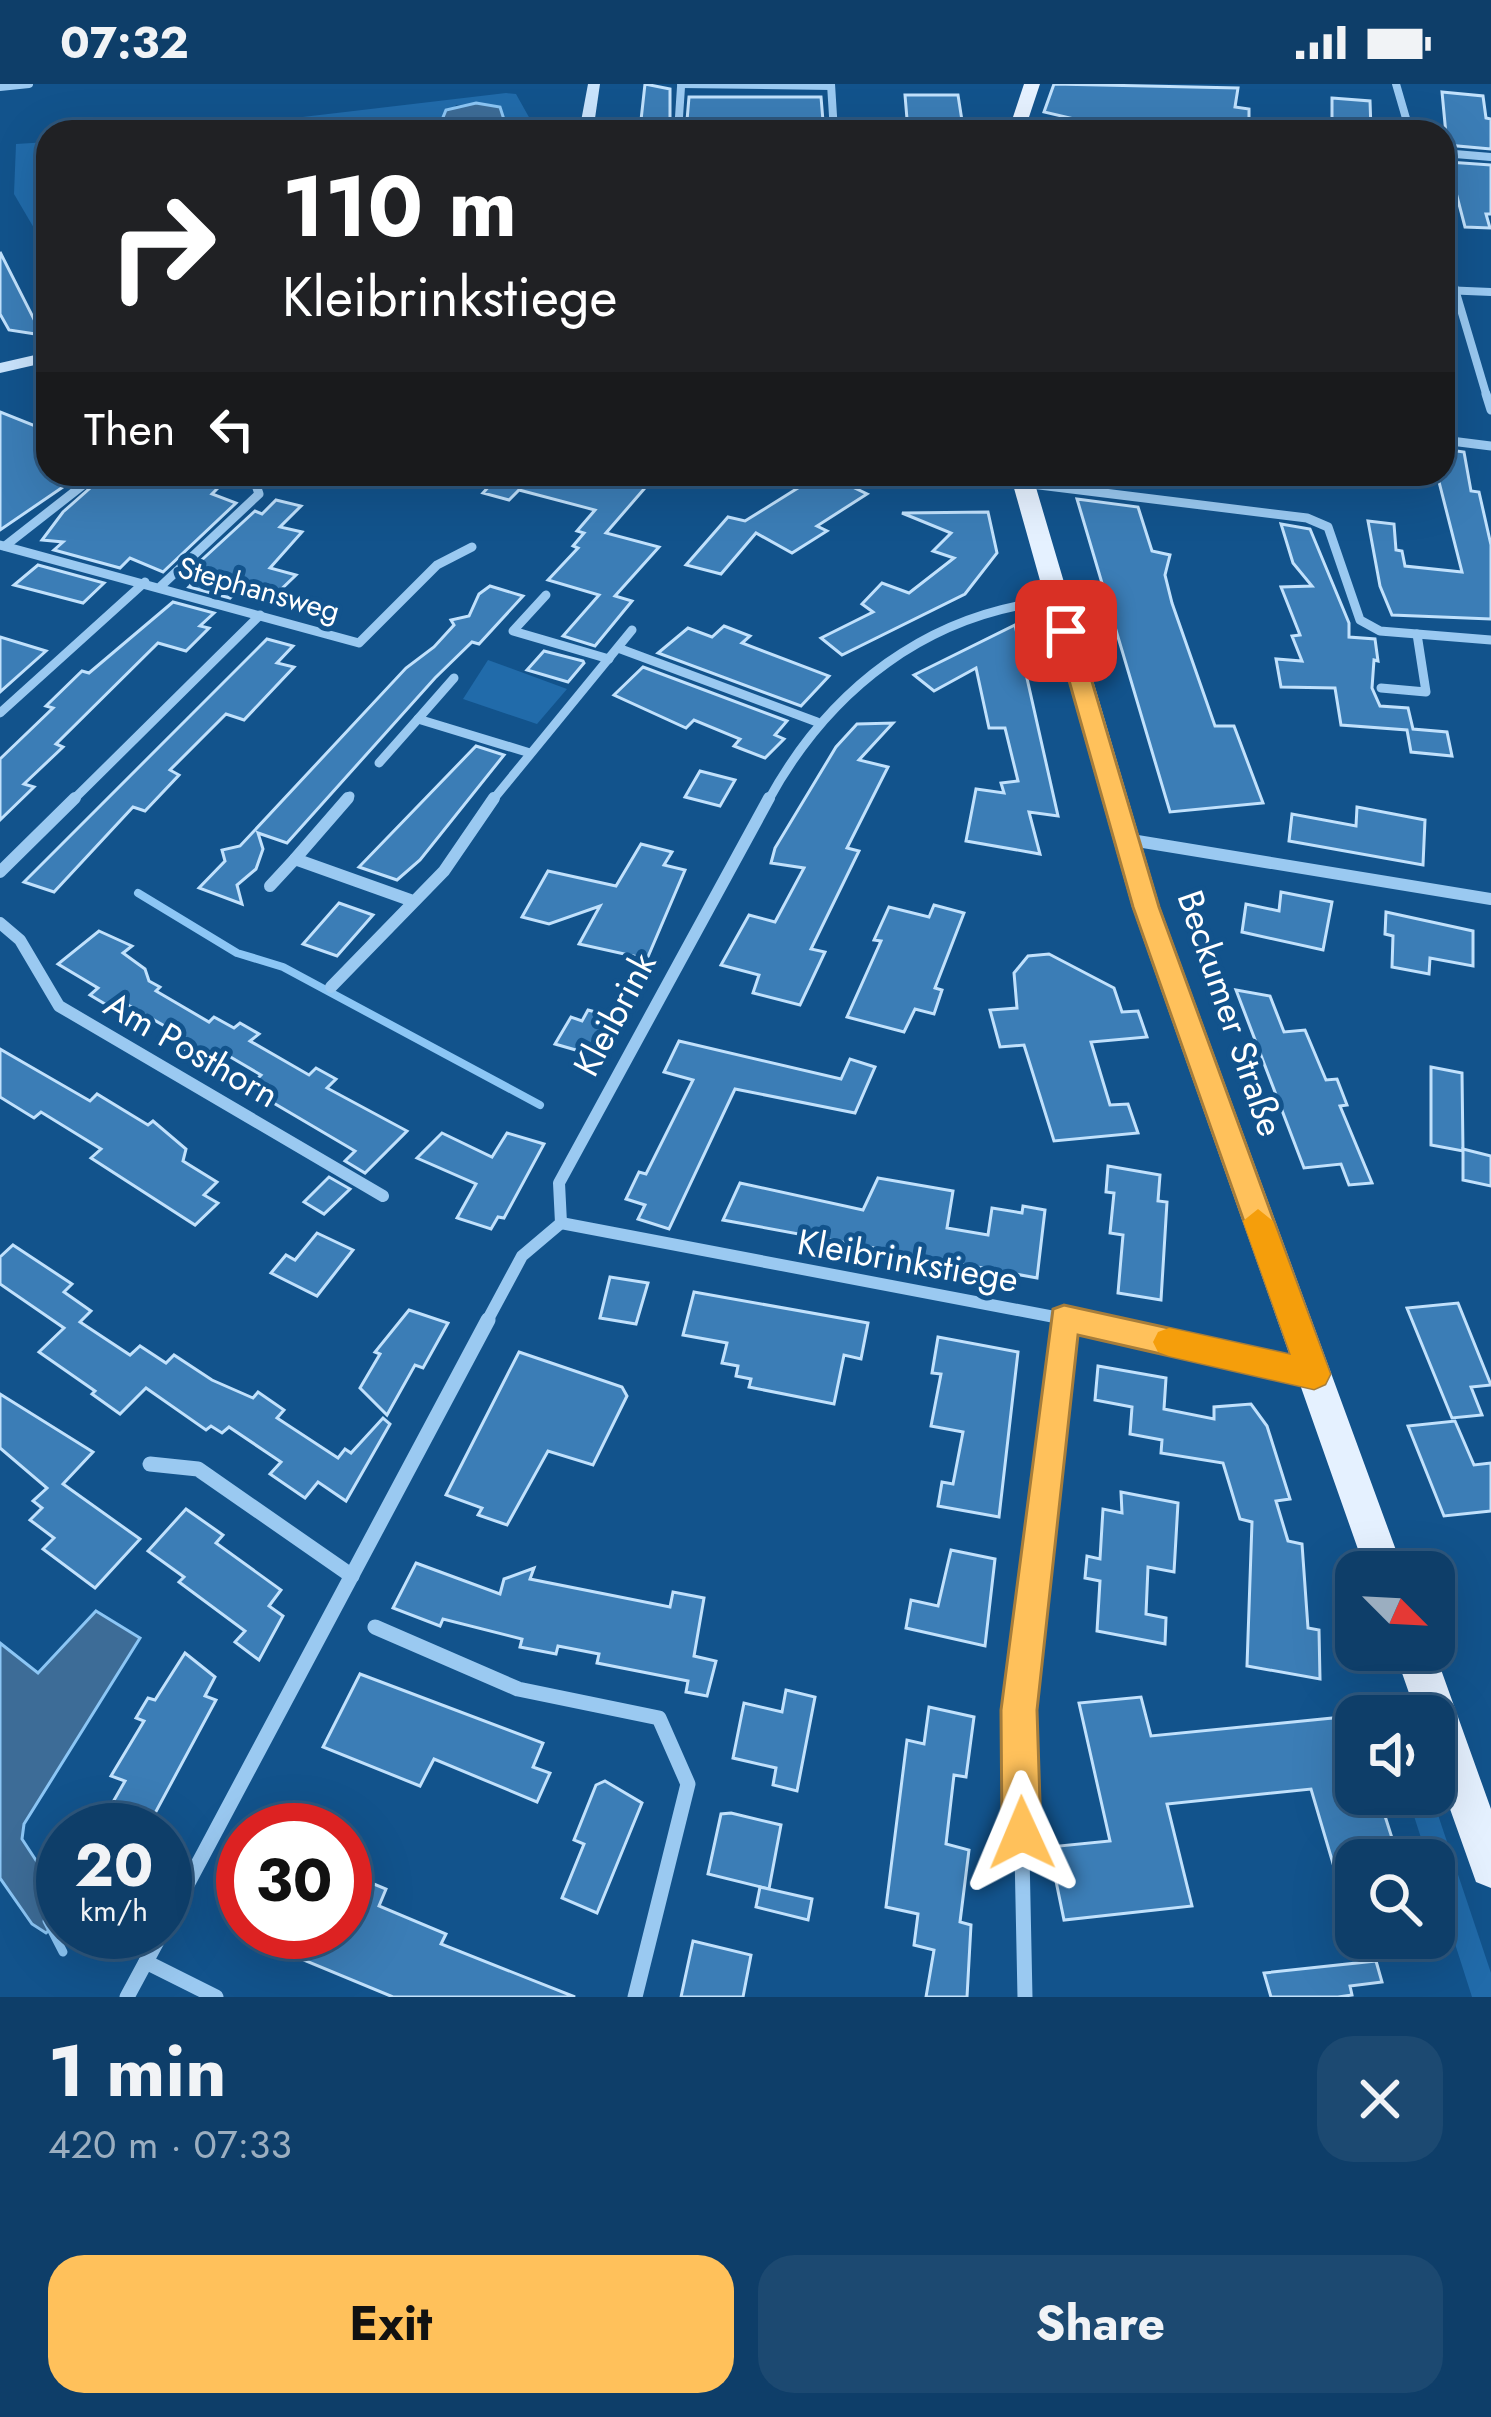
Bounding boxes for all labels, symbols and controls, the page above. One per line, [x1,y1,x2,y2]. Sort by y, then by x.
text: 07:32 [60,10,189,75]
text: 110 m [282,146,517,268]
icon: right [84,168,240,324]
text: Kleibrinkstiege [282,258,617,336]
icon: left [199,396,265,462]
text: Then [84,397,175,462]
street label: Stephansweg [173,545,345,633]
pin [1015,580,1117,682]
icon: arrive [1033,598,1099,664]
street label: Beckumer Straße [1165,883,1297,1143]
street label: Kleibrink [560,943,668,1085]
street label: Am Posthorn [95,978,289,1120]
street label: Kleibrinkstiege [793,1215,1023,1305]
north arrow [1335,1551,1455,1671]
map controls [1335,1551,1455,1959]
button: sound [1335,1695,1455,1815]
position arrow [959,1770,1085,1896]
speed limit sign: 30 [216,1803,372,1959]
text: 20 [74,1822,154,1909]
button: search [1335,1839,1455,1959]
text: km/h [80,1889,148,1932]
text: 1 min [48,2019,227,2123]
button: close [1317,2036,1443,2162]
text: 420 m · 07:33 [48,2116,292,2173]
button: Exit [48,2255,734,2393]
button: Share [758,2255,1443,2393]

